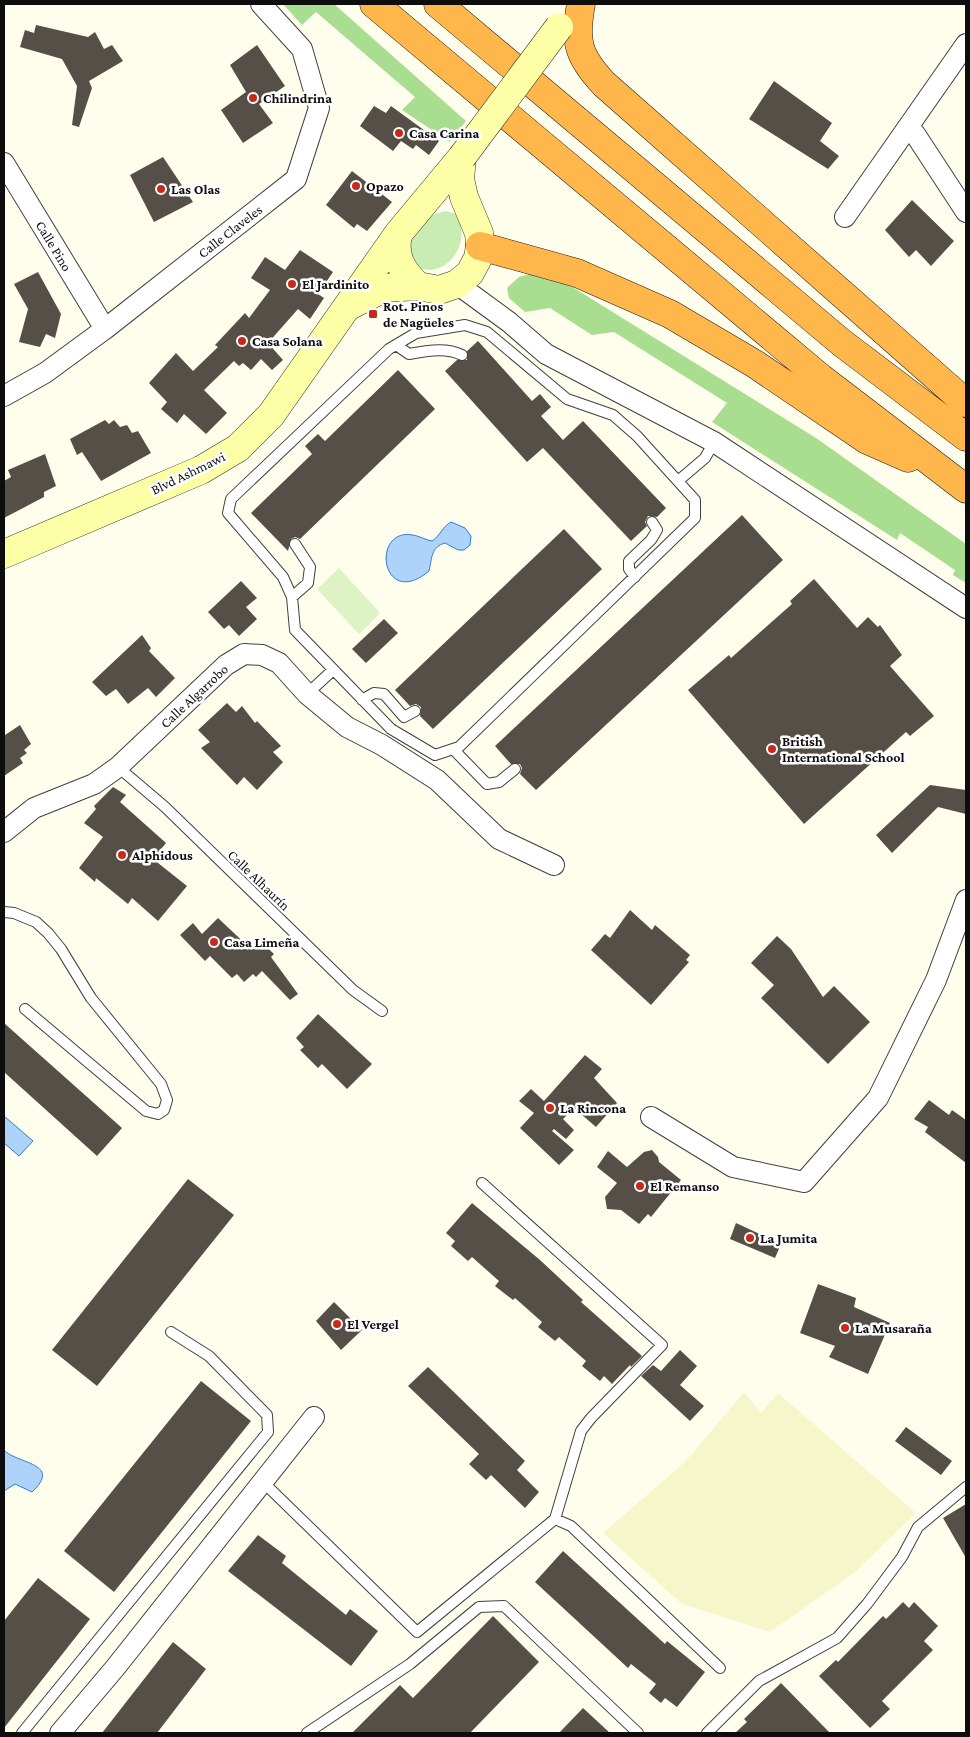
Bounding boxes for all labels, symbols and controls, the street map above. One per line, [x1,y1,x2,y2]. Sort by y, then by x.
place label: Chilindrina [263,90,332,106]
marker: Chilindrina [247,92,259,104]
place label: Casa Carina [409,125,479,141]
marker: Casa Carina [393,127,405,139]
place label: Opazo [366,178,404,194]
marker: Opazo [350,180,362,192]
place label: Las Olas [171,181,220,197]
marker: Las Olas [155,183,167,195]
street label: Calle Claveles [195,201,265,261]
street label: Calle Pino [33,218,75,274]
place label: El Jardinito [302,276,369,292]
marker: El Jardinito [286,278,298,290]
place label: Rot. Pinos de Nagüeles [383,298,454,330]
marker: Rot. Pinos de Nagüeles [367,308,379,320]
place label: Casa Solana [252,333,323,349]
marker: Casa Solana [236,335,248,347]
street label: Blvd Ashmawi [148,448,228,498]
street label: Calle Algarrobo [157,661,231,731]
place label: British International School [782,733,905,765]
marker: British International School [766,743,778,755]
street label: Calle Alhaurín [225,846,294,914]
place label: Alphidous [131,847,193,863]
marker: Alphidous [116,849,128,861]
place label: Casa Limeña [224,934,299,950]
marker: Casa Limeña [208,936,220,948]
place label: La Rincona [560,1100,626,1116]
marker: La Rincona [544,1102,556,1114]
place label: El Remanso [650,1178,719,1194]
marker: El Remanso [634,1180,646,1192]
place label: La Jumita [760,1230,818,1246]
marker: La Jumita [744,1232,756,1244]
place label: El Vergel [347,1316,399,1332]
marker: El Vergel [331,1318,343,1330]
place label: La Musaraña [855,1320,932,1336]
marker: La Musaraña [839,1322,851,1334]

